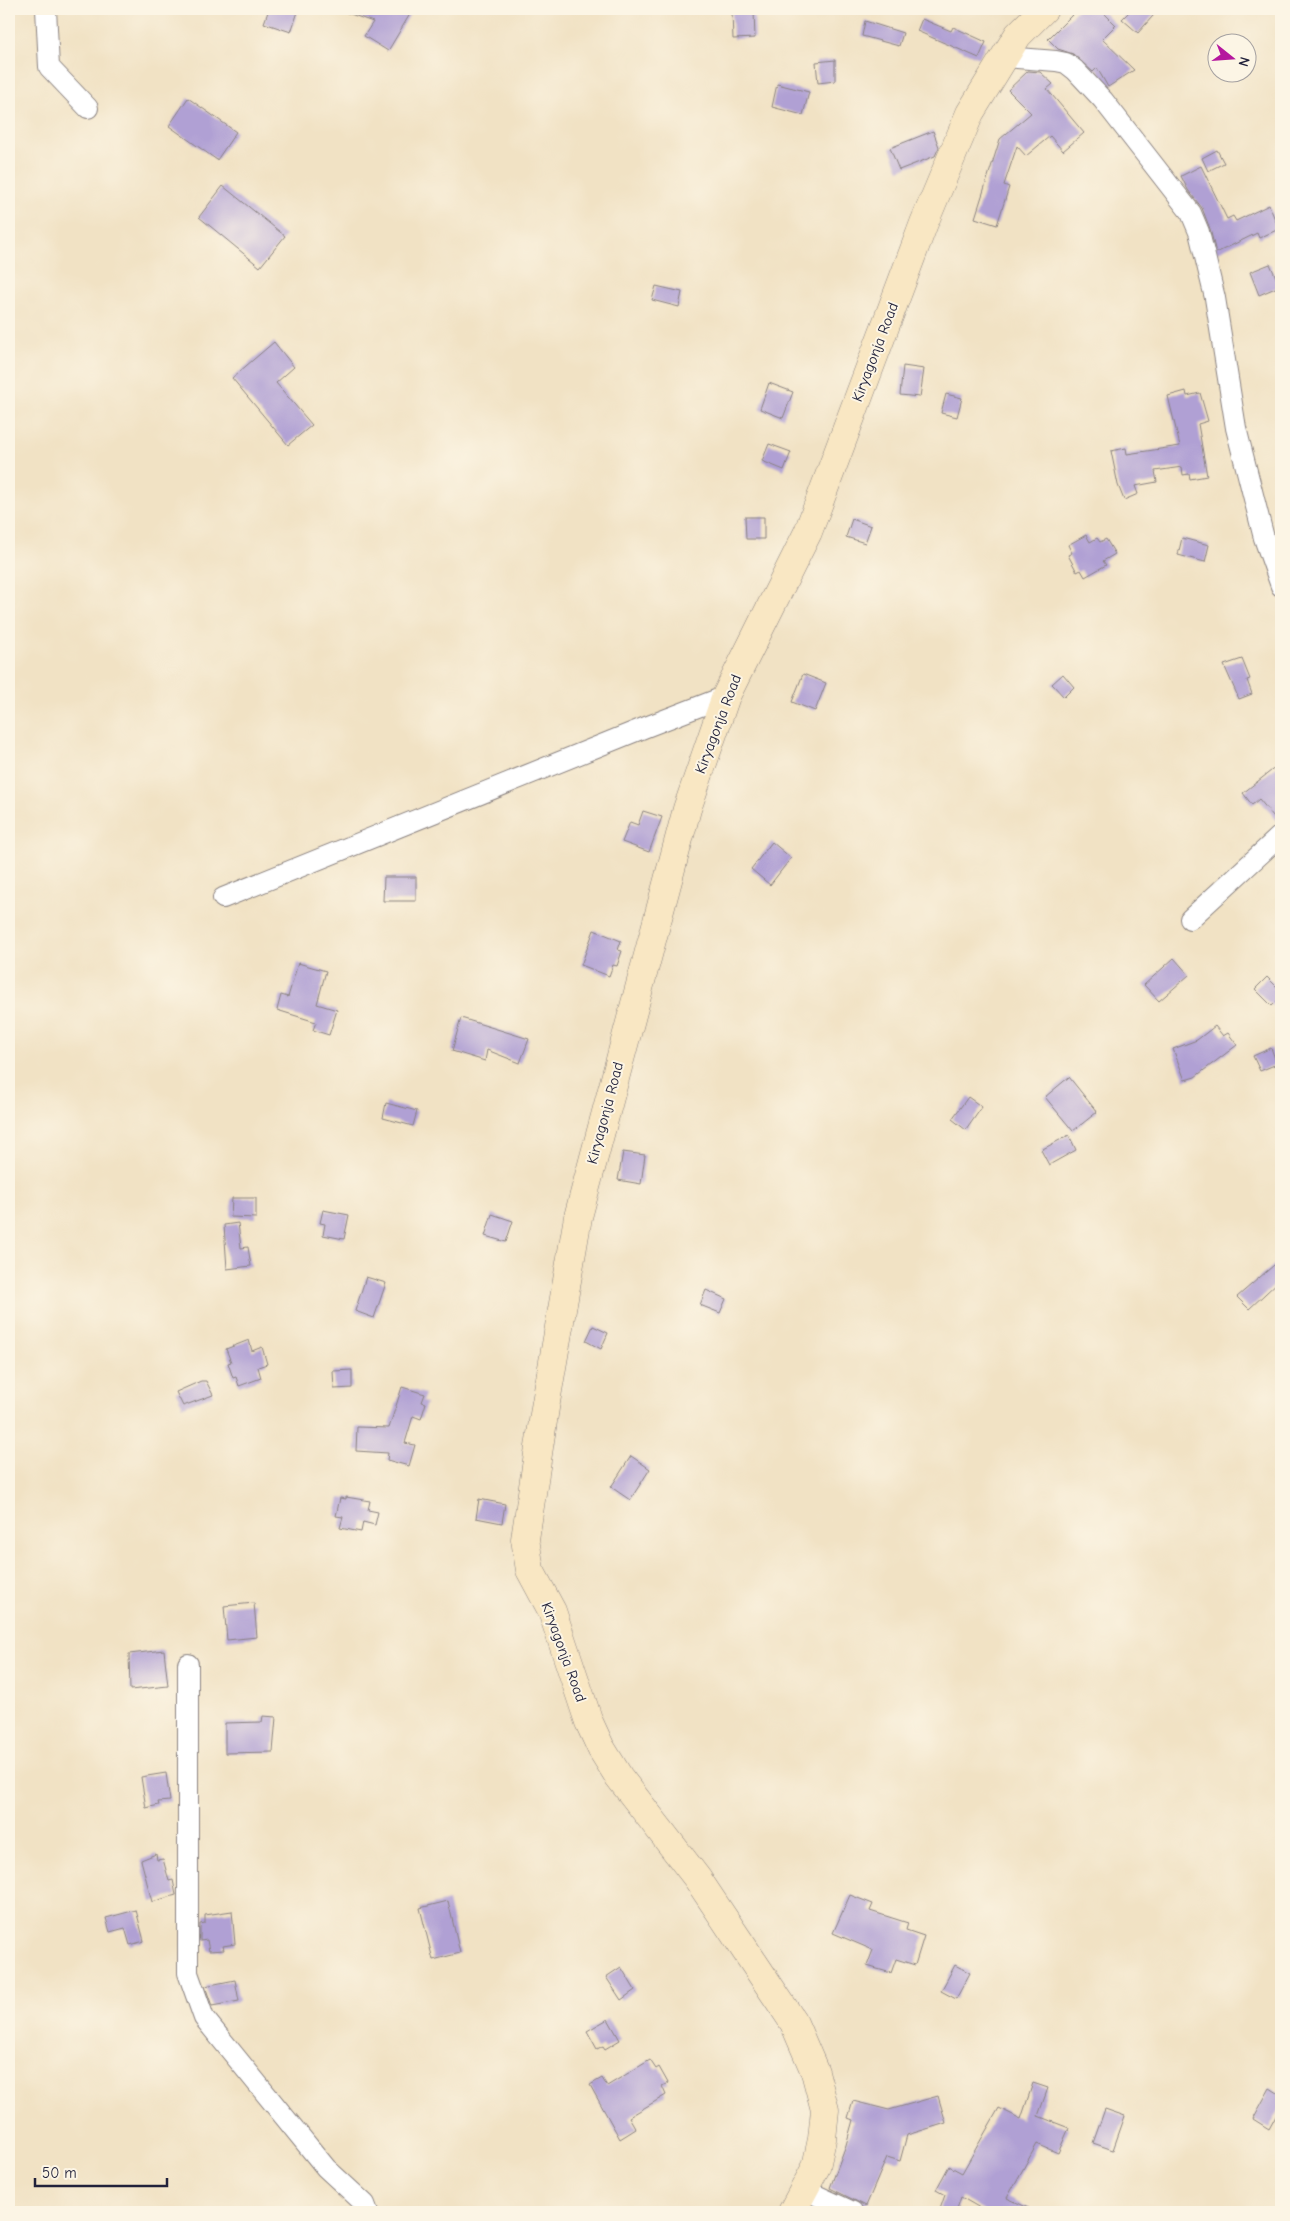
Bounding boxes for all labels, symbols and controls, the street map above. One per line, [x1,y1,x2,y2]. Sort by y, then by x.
north arrow [1208,32,1258,82]
text: N [1234,55,1253,69]
street label: Kiryagonja Road [848,300,902,404]
street label: Kiryagonja Road [691,672,745,776]
street label: Kiryagonja Road [583,1060,627,1166]
street label: Kiryagonja Road [538,1600,590,1704]
scale bar [35,2156,168,2188]
text: 50 m [42,2164,77,2182]

